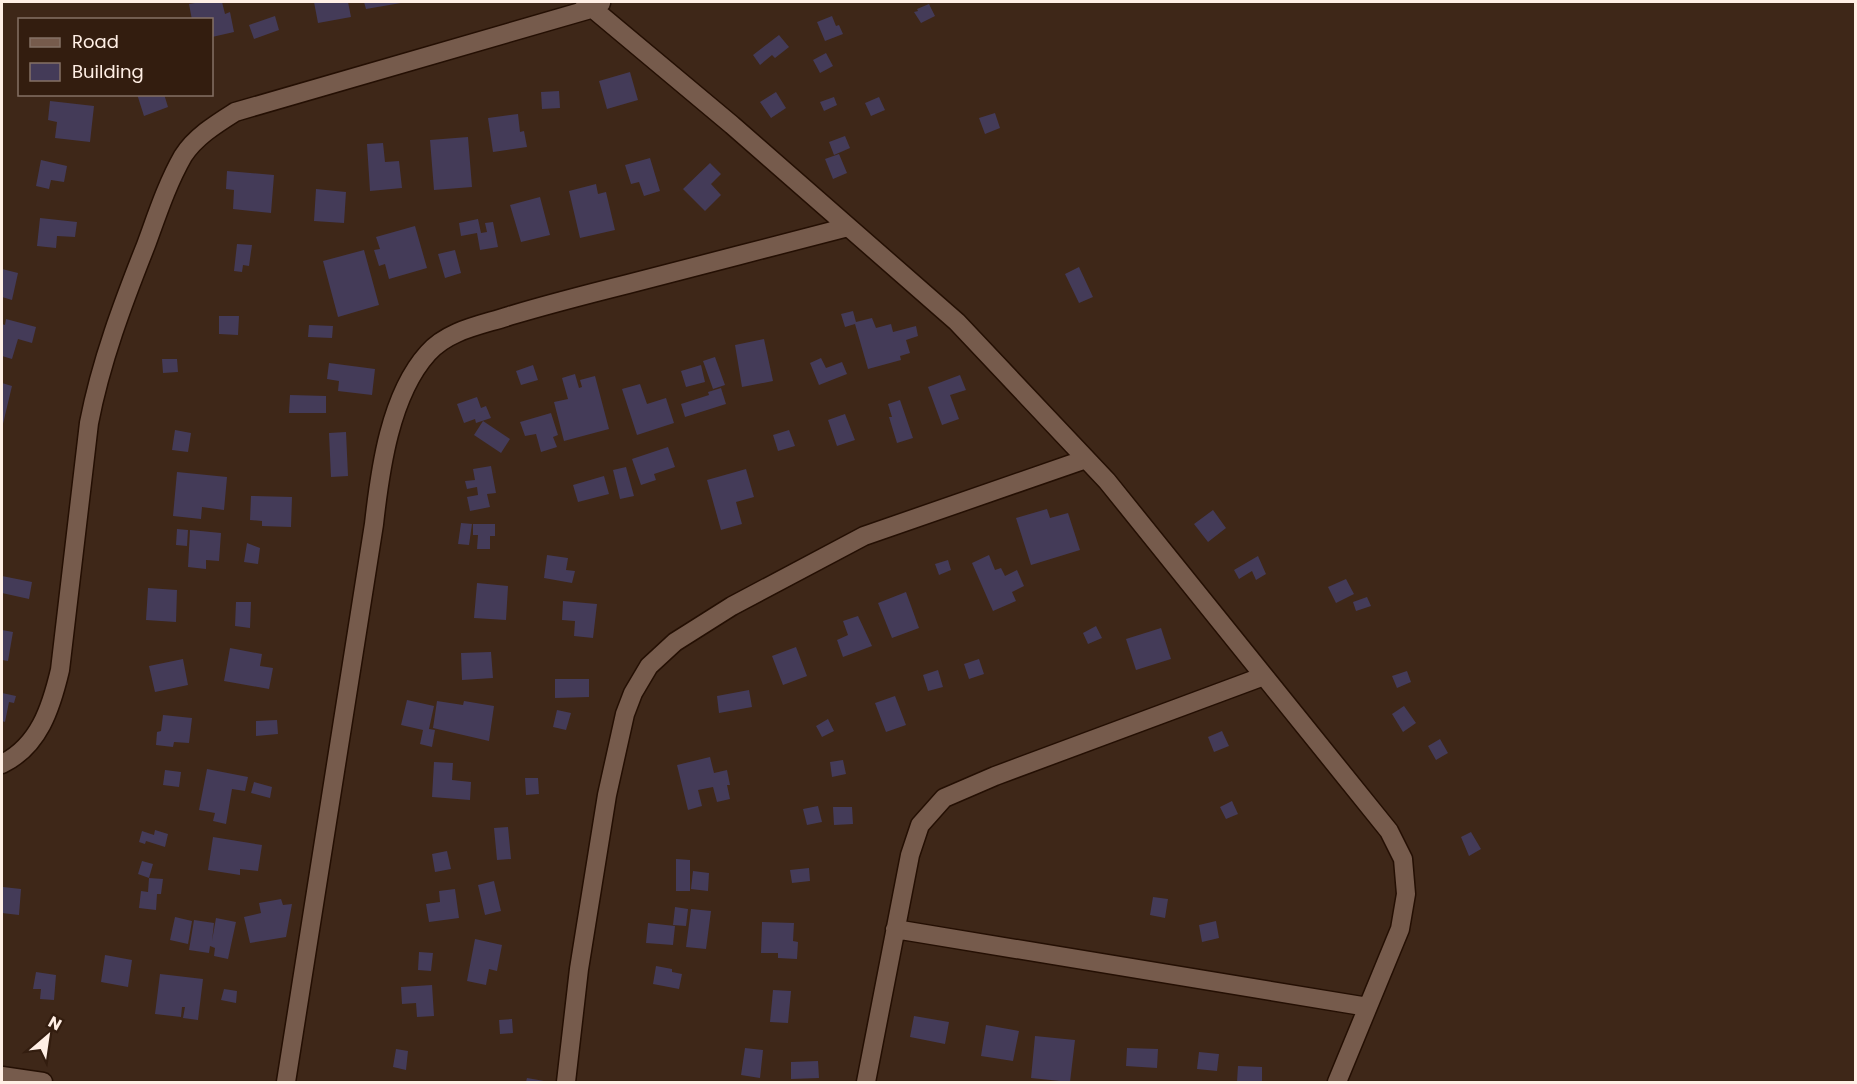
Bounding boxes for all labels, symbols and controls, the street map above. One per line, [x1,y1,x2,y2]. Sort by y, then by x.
legend [18,18,213,96]
text: Road [72,29,119,54]
text: Building [72,59,144,84]
north arrow [18,1006,78,1066]
text: N [44,1010,66,1036]

